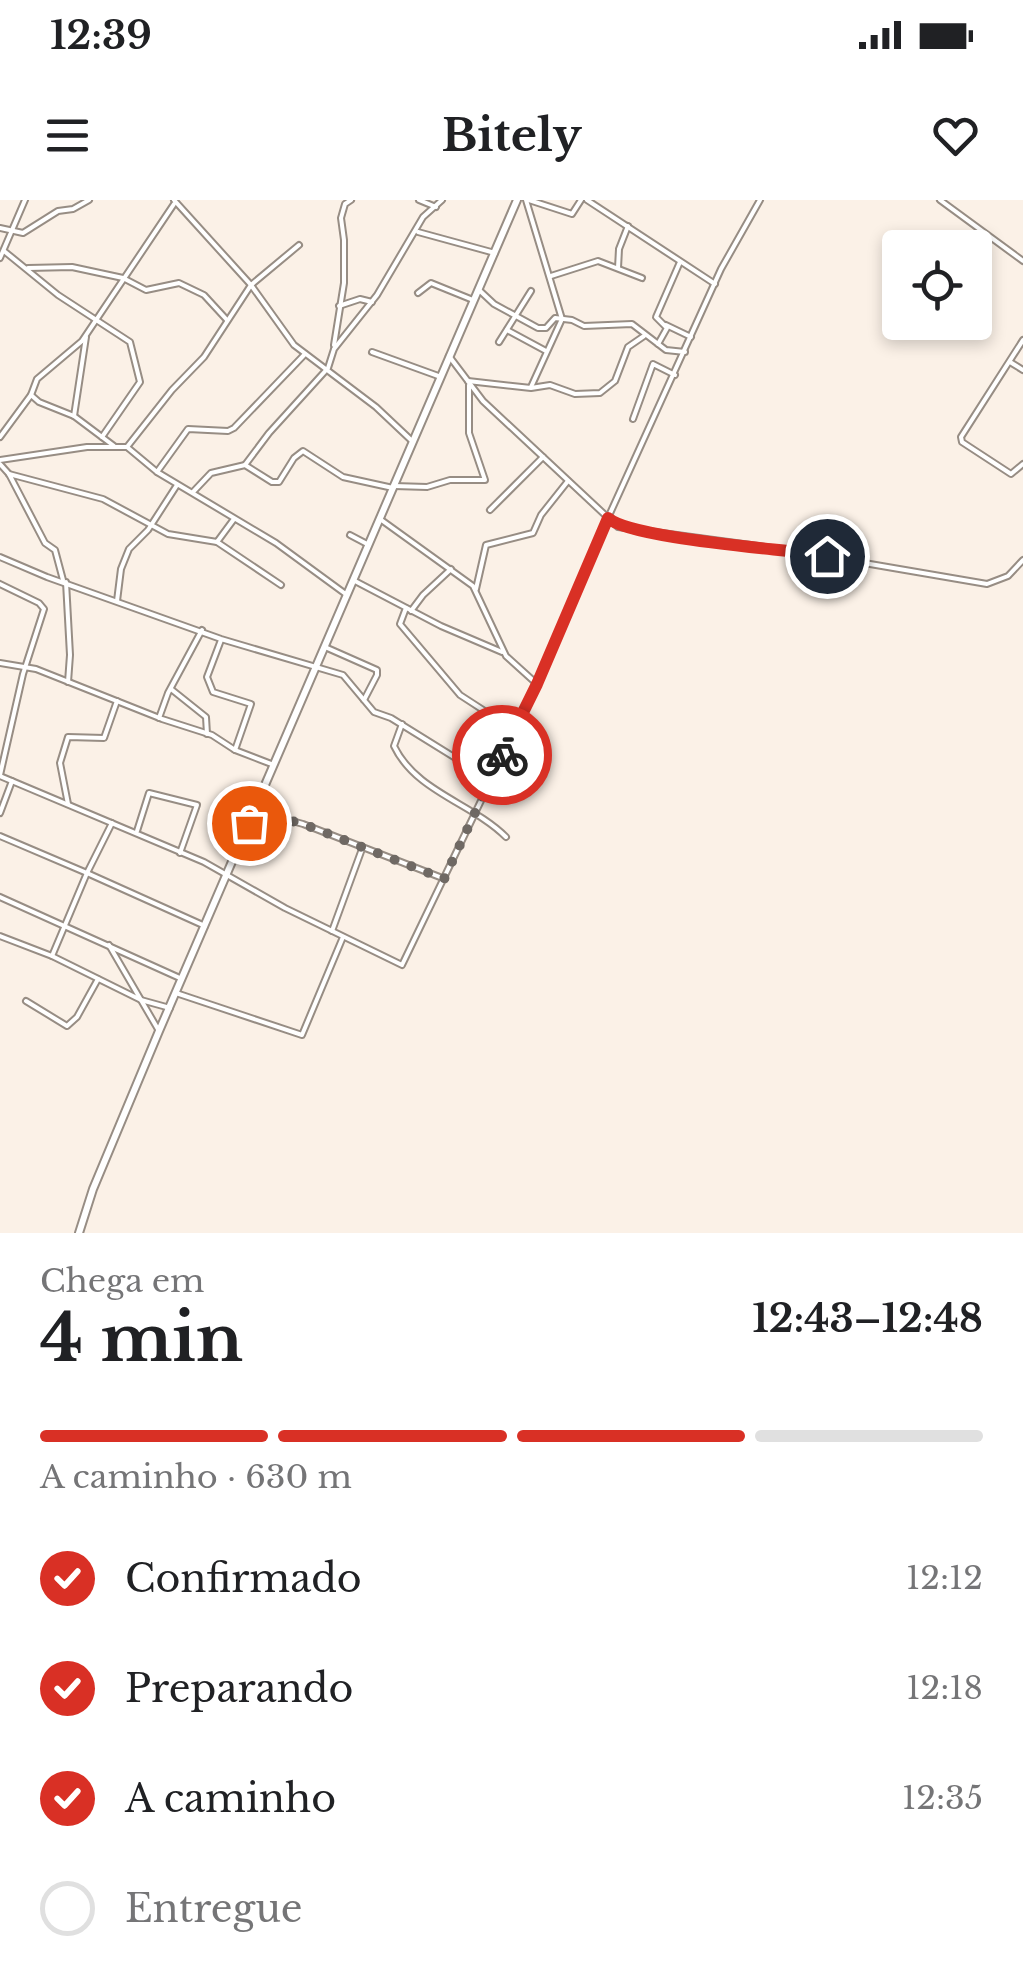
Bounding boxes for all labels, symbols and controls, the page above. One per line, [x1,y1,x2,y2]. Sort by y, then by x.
text: 12:39 [50,12,152,59]
text: Bitely [441,107,582,163]
icon: menu [40,108,95,163]
icon: heart [928,108,983,163]
map controls [882,230,992,340]
button: locate [882,230,992,340]
pin [785,514,870,599]
icon: home [800,529,855,584]
courier [452,705,552,805]
icon: bike [475,728,530,783]
pin [207,781,292,866]
icon: bag [222,796,277,851]
text: Chega em [40,1261,204,1301]
text: 12:43–12:48 [752,1295,983,1342]
text: 4 min [40,1298,243,1379]
text: A caminho · 630 m [40,1457,352,1497]
icon: check [40,1551,95,1606]
text: Confirmado [125,1555,362,1602]
text: 12:12 [906,1558,983,1598]
icon: check [40,1661,95,1716]
text: Preparando [125,1665,353,1712]
text: 12:18 [906,1668,983,1708]
icon: check [40,1771,95,1826]
text: A caminho [125,1775,336,1822]
text: 12:35 [902,1778,983,1818]
text: Entregue [125,1885,303,1932]

